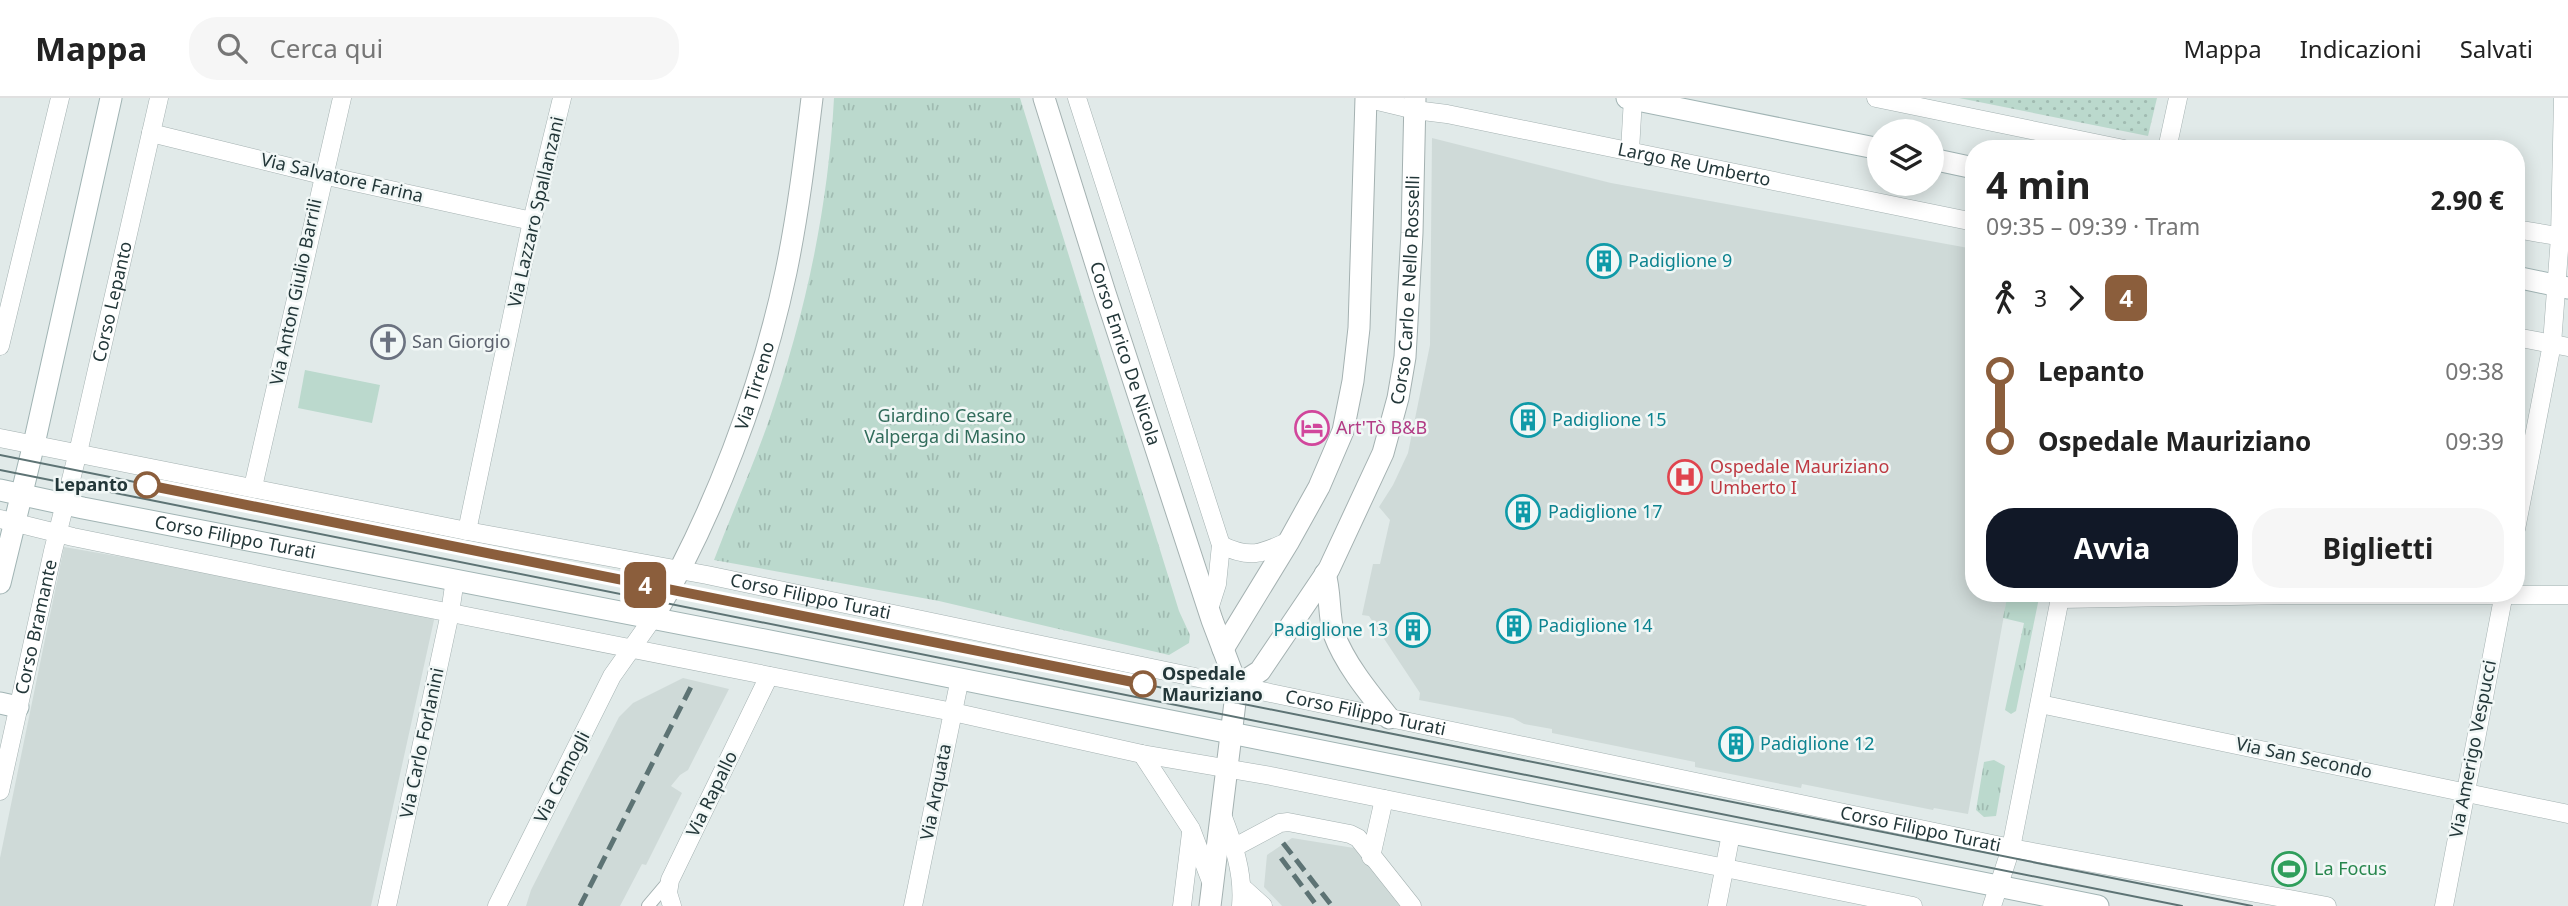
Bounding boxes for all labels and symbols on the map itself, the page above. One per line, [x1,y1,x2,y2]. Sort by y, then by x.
street label: Via Lazzaro Spallanzani [501,114,569,310]
street label: Largo Re Umberto [1616,136,1773,191]
street label: Via Salvatore Farina [259,147,426,207]
street label: Corso Carlo e Nello Rosselli [1384,175,1424,407]
street label: Via Anton Giulio Barrili [263,196,327,387]
street label: Corso Lepanto [86,239,137,364]
building icon: Padiglione 9 [1585,242,1623,280]
place label: Padiglione 9 [1628,248,1732,272]
street label: Corso Enrico De Nicola [1085,258,1167,448]
church icon: San Giorgio [369,323,407,361]
place label: San Giorgio [412,329,510,353]
street label: Via Tirreno [729,339,779,433]
building icon: Padiglione 15 [1509,401,1547,439]
park label: Giardino Cesare Valperga di Masino [864,403,1026,448]
place label: Padiglione 15 [1552,407,1667,431]
hotel icon: Art'Tò B&B [1293,409,1331,447]
place label: Art'Tò B&B [1336,415,1427,439]
place label: Ospedale Mauriziano Umberto I [1710,454,1889,499]
hospital icon: Ospedale Mauriziano Umberto I [1666,458,1704,496]
place label: Lepanto [54,472,128,496]
marker: Lepanto [134,472,160,498]
building icon: Padiglione 17 [1504,493,1542,531]
place label: Padiglione 17 [1548,499,1663,523]
street label: Corso Filippo Turati [153,509,318,564]
street label: Corso Bramante [9,557,62,696]
line badge: 4 [622,562,668,608]
street label: Corso Filippo Turati [728,567,893,624]
building icon: Padiglione 14 [1495,607,1533,645]
building icon: Padiglione 13 [1394,611,1432,649]
place label: Padiglione 14 [1538,613,1653,637]
place label: Padiglione 13 [1274,617,1388,641]
street label: Via Amerigo Vespucci [2443,658,2501,840]
place label: Ospedale Mauriziano [1162,661,1263,706]
street label: Via Carlo Forlanini [393,665,449,820]
marker: Ospedale Mauriziano [1130,671,1156,697]
street label: Corso Filippo Turati [1283,683,1448,740]
building icon: Padiglione 12 [1717,725,1755,763]
street label: Via Camogli [528,727,594,826]
place label: Padiglione 12 [1760,731,1875,755]
street label: Via San Secondo [2234,731,2375,783]
street label: Via Arquata [914,742,956,842]
street label: Via Rapallo [680,747,742,841]
street label: Corso Filippo Turati [1838,800,2003,857]
sports icon: La Focus [2270,850,2308,888]
place label: La Focus [2314,856,2387,880]

